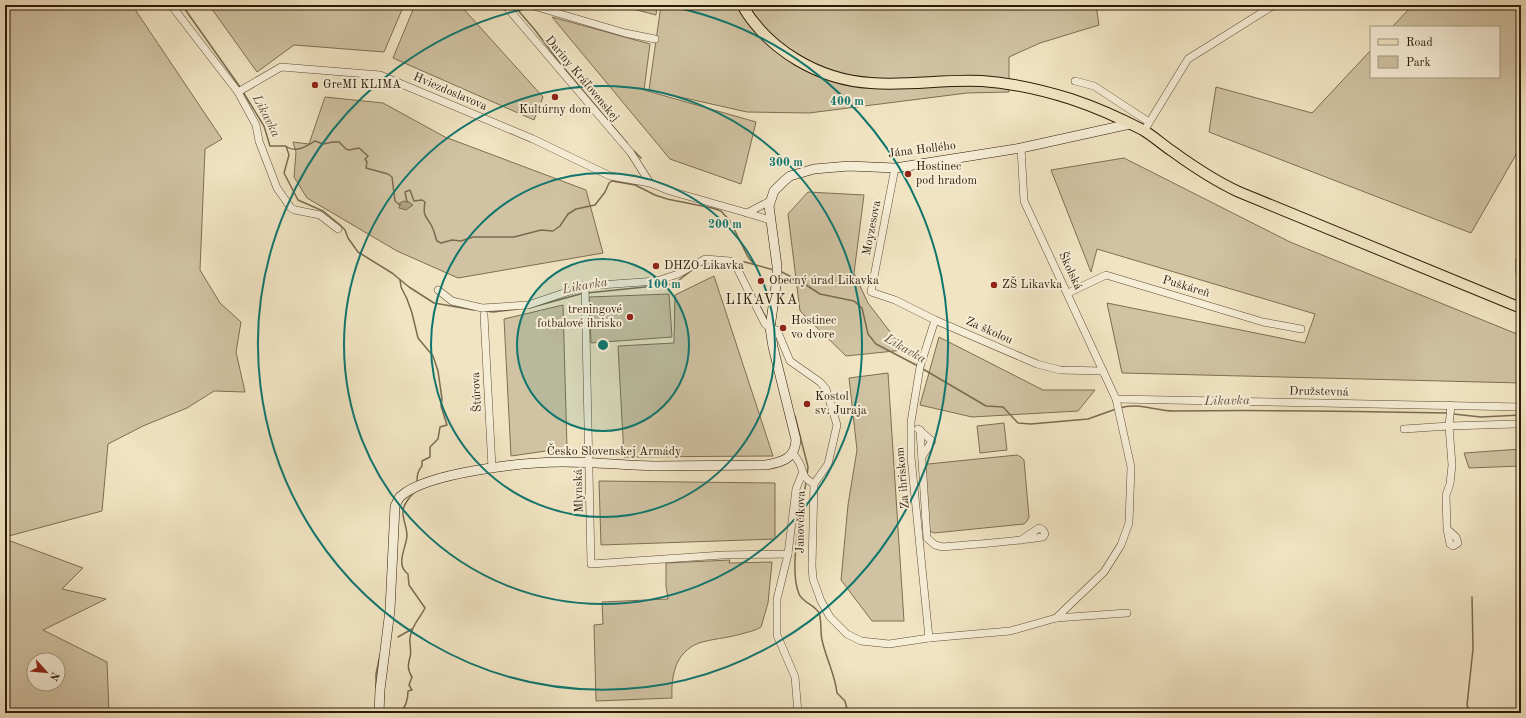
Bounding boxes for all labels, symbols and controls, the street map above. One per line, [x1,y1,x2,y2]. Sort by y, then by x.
legend [1370,26,1500,78]
street label: Dariny Kráľovenskej [543,34,621,124]
text: Road [1406,37,1433,49]
text: Park [1406,57,1431,69]
street label: Hviezdoslavova [411,71,489,113]
place label: GreMI KLIMA [323,79,401,91]
marker: GreMI KLIMA [310,80,320,90]
water label: Likavka [249,92,282,139]
marker: Kultúrny dom [550,92,560,102]
text: 400 m [830,96,864,108]
place label: Kultúrny dom [519,104,592,116]
street label: Jána Hollého [887,140,957,160]
text: 300 m [769,157,803,169]
place label: Hostinec pod hradom [916,161,977,187]
marker: Hostinec pod hradom [903,169,913,179]
street label: Moyzesova [861,199,883,257]
text: 200 m [708,219,742,231]
street label: Školská [1056,249,1088,292]
place label: DHZO Likavka [664,260,744,272]
marker: DHZO Likavka [651,261,661,271]
street label: Puškáreň [1161,274,1212,300]
place label: Obecný úrad Likavka [769,275,879,287]
place label: ZŠ Likavka [1002,275,1062,291]
water label: Likavka [560,276,609,297]
marker: Obecný úrad Likavka [756,276,766,286]
text: 100 m [647,279,681,291]
marker: ZŠ Likavka [989,280,999,290]
district label: LIKAVKA [726,293,798,307]
place label: treningové fotbalové ihrisko [537,304,622,330]
marker: treningové fotbalové ihrisko [625,312,635,322]
place label: Hostinec vo dvore [791,315,836,341]
street label: Za školou [964,315,1015,347]
marker: Hostinec vo dvore [778,323,788,333]
water label: Likavka [881,331,928,366]
centre of rings [596,338,610,352]
street label: Štúrova [466,371,484,413]
street label: Družstevná [1289,385,1349,399]
place label: Kostol sv. Juraja [815,391,867,417]
water label: Likavka [1203,394,1250,408]
marker: Kostol sv. Juraja [802,399,812,409]
street label: Česko Slovenskej Armády [547,442,682,458]
street label: Za ihriskom [894,446,912,509]
street label: Mlynská [573,469,585,513]
street label: Janovčíkova [794,491,808,553]
north arrow [26,652,66,692]
text: N [46,670,60,683]

